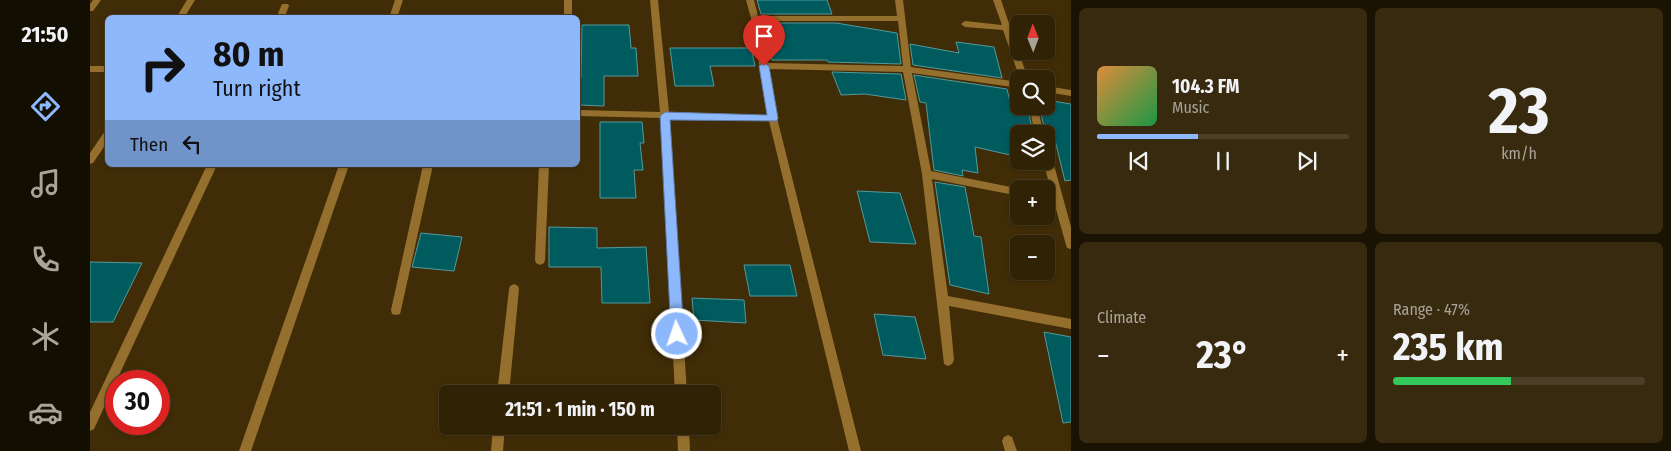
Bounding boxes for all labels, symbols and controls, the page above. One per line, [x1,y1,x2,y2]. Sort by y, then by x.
pin [743,15,785,66]
north arrow [1010,15,1055,60]
map controls [1010,15,1055,280]
text: 21:50 [21,21,69,48]
icon: arrive [750,22,778,50]
text: 80 m [213,33,285,75]
icon: right [130,35,195,100]
button: search [1010,70,1055,115]
text: 23 [1489,72,1549,150]
text: Turn right [213,75,301,102]
text: 104.3 FM [1172,75,1239,98]
icon: directions [28,89,63,124]
text: Music [1172,98,1209,117]
button: layers [1010,125,1055,170]
icon: left [178,130,206,158]
text: Then [130,133,168,156]
text: km/h [1501,144,1537,163]
icon: previous [1125,147,1153,175]
icon: pause [1209,147,1237,175]
icon: next [1293,147,1321,175]
icon: music [28,166,63,201]
button: + [1010,180,1055,225]
button: − [1010,235,1055,280]
icon: phone [28,242,63,277]
text: Range · 47% [1393,300,1470,319]
position arrow [650,307,702,359]
text: Climate [1097,308,1146,327]
icon: climate [28,319,63,354]
text: 235 km [1393,324,1503,370]
text: 23° [1196,332,1250,378]
text: − [1097,339,1110,372]
text: + [1336,339,1349,372]
speed limit sign: 30 [105,370,170,435]
icon: car [28,395,63,430]
text: 21:51 · 1 min · 150 m [505,398,655,421]

